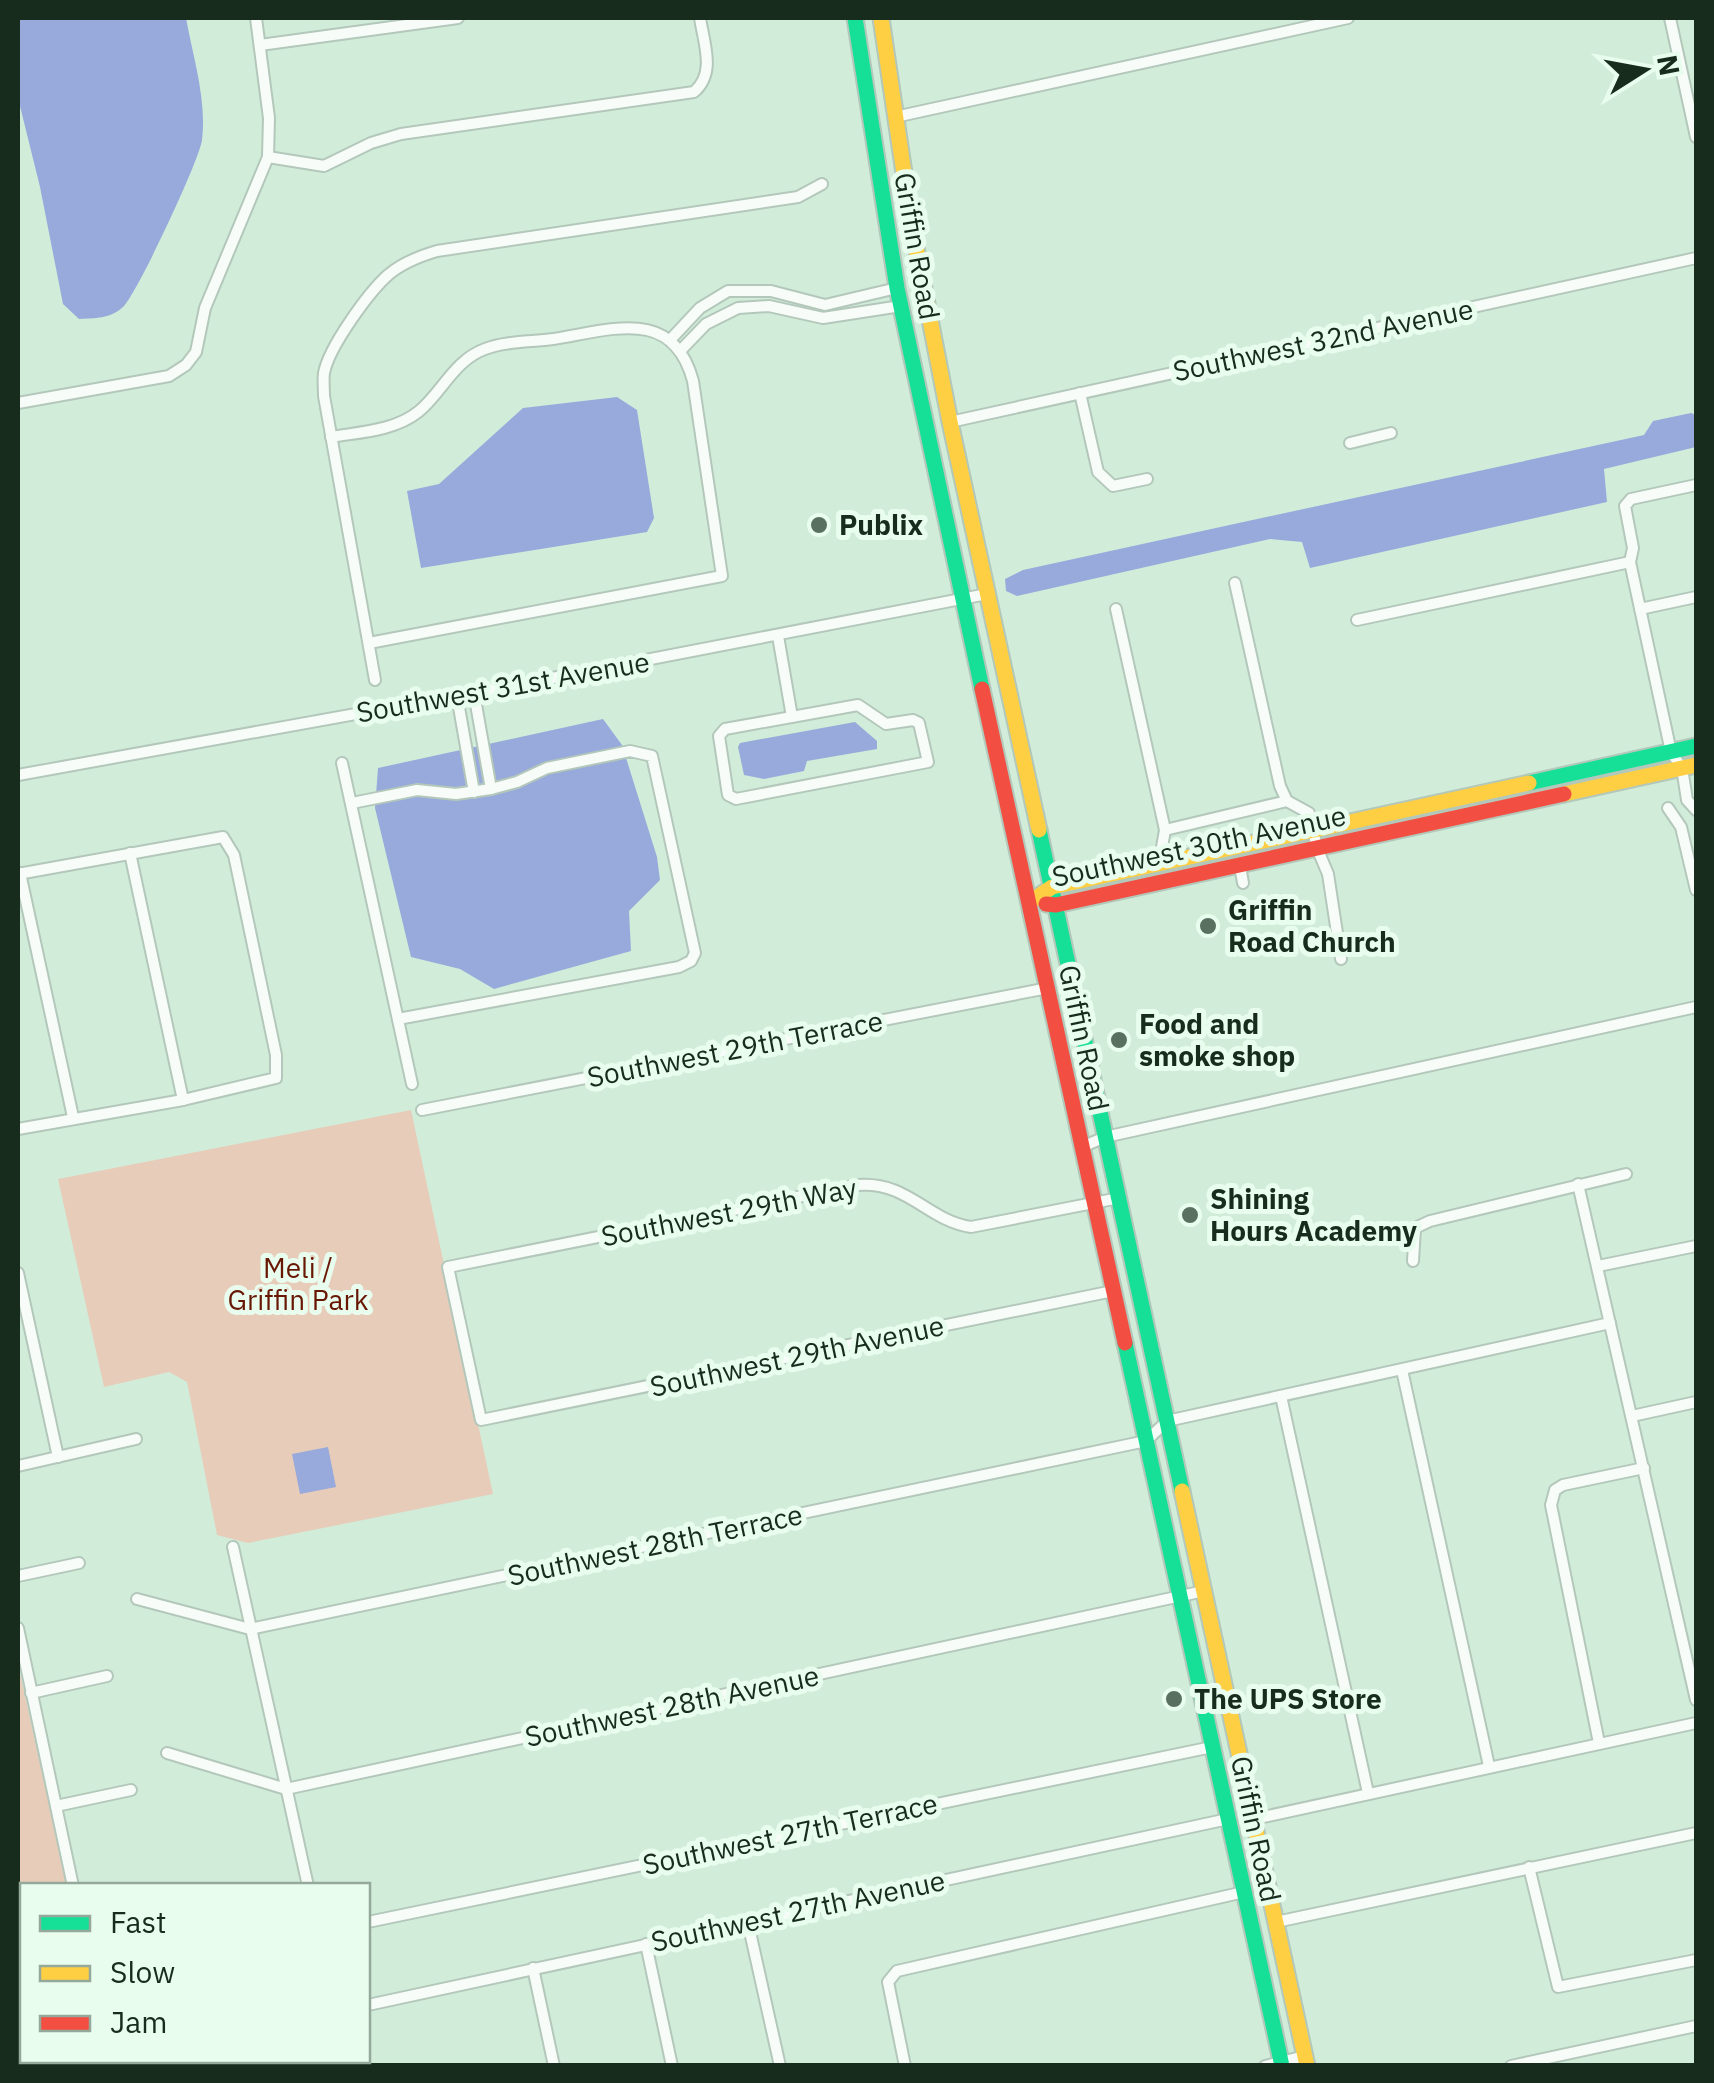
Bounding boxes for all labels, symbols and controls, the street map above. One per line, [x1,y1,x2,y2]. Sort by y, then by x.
north arrow [1594,20,1694,120]
text: N [1649,52,1689,79]
street label: Griffin Road [886,170,949,322]
street label: Southwest 32nd Avenue [1169,290,1476,389]
place label: Publix [839,506,924,543]
marker: Publix [808,514,830,536]
street label: Southwest 31st Avenue [353,642,652,731]
street label: Southwest 30th Avenue [1049,796,1349,895]
place label: Griffin Road Church [1228,891,1396,960]
marker: Griffin Road Church [1197,915,1219,937]
street label: Griffin Road [1051,961,1118,1114]
street label: Southwest 29th Terrace [584,1002,886,1095]
place label: Food and smoke shop [1139,1005,1295,1074]
marker: Food and smoke shop [1108,1029,1130,1051]
street label: Southwest 29th Way [598,1169,860,1254]
place label: Shining Hours Academy [1210,1180,1417,1249]
marker: Shining Hours Academy [1179,1204,1201,1226]
park label: Meli / Griffin Park [228,1249,369,1318]
street label: Southwest 29th Avenue [647,1306,947,1405]
street label: Southwest 28th Terrace [504,1495,806,1594]
street label: Southwest 28th Avenue [522,1656,822,1755]
place label: The UPS Store [1194,1680,1382,1717]
marker: The UPS Store [1163,1688,1185,1710]
street label: Griffin Road [1223,1752,1290,1905]
street label: Southwest 27th Terrace [639,1784,941,1883]
street label: Southwest 27th Avenue [648,1861,948,1960]
legend [20,1883,370,2063]
text: Fast [110,1902,167,1941]
text: Slow [110,1952,175,1991]
text: Jam [110,2002,168,2041]

